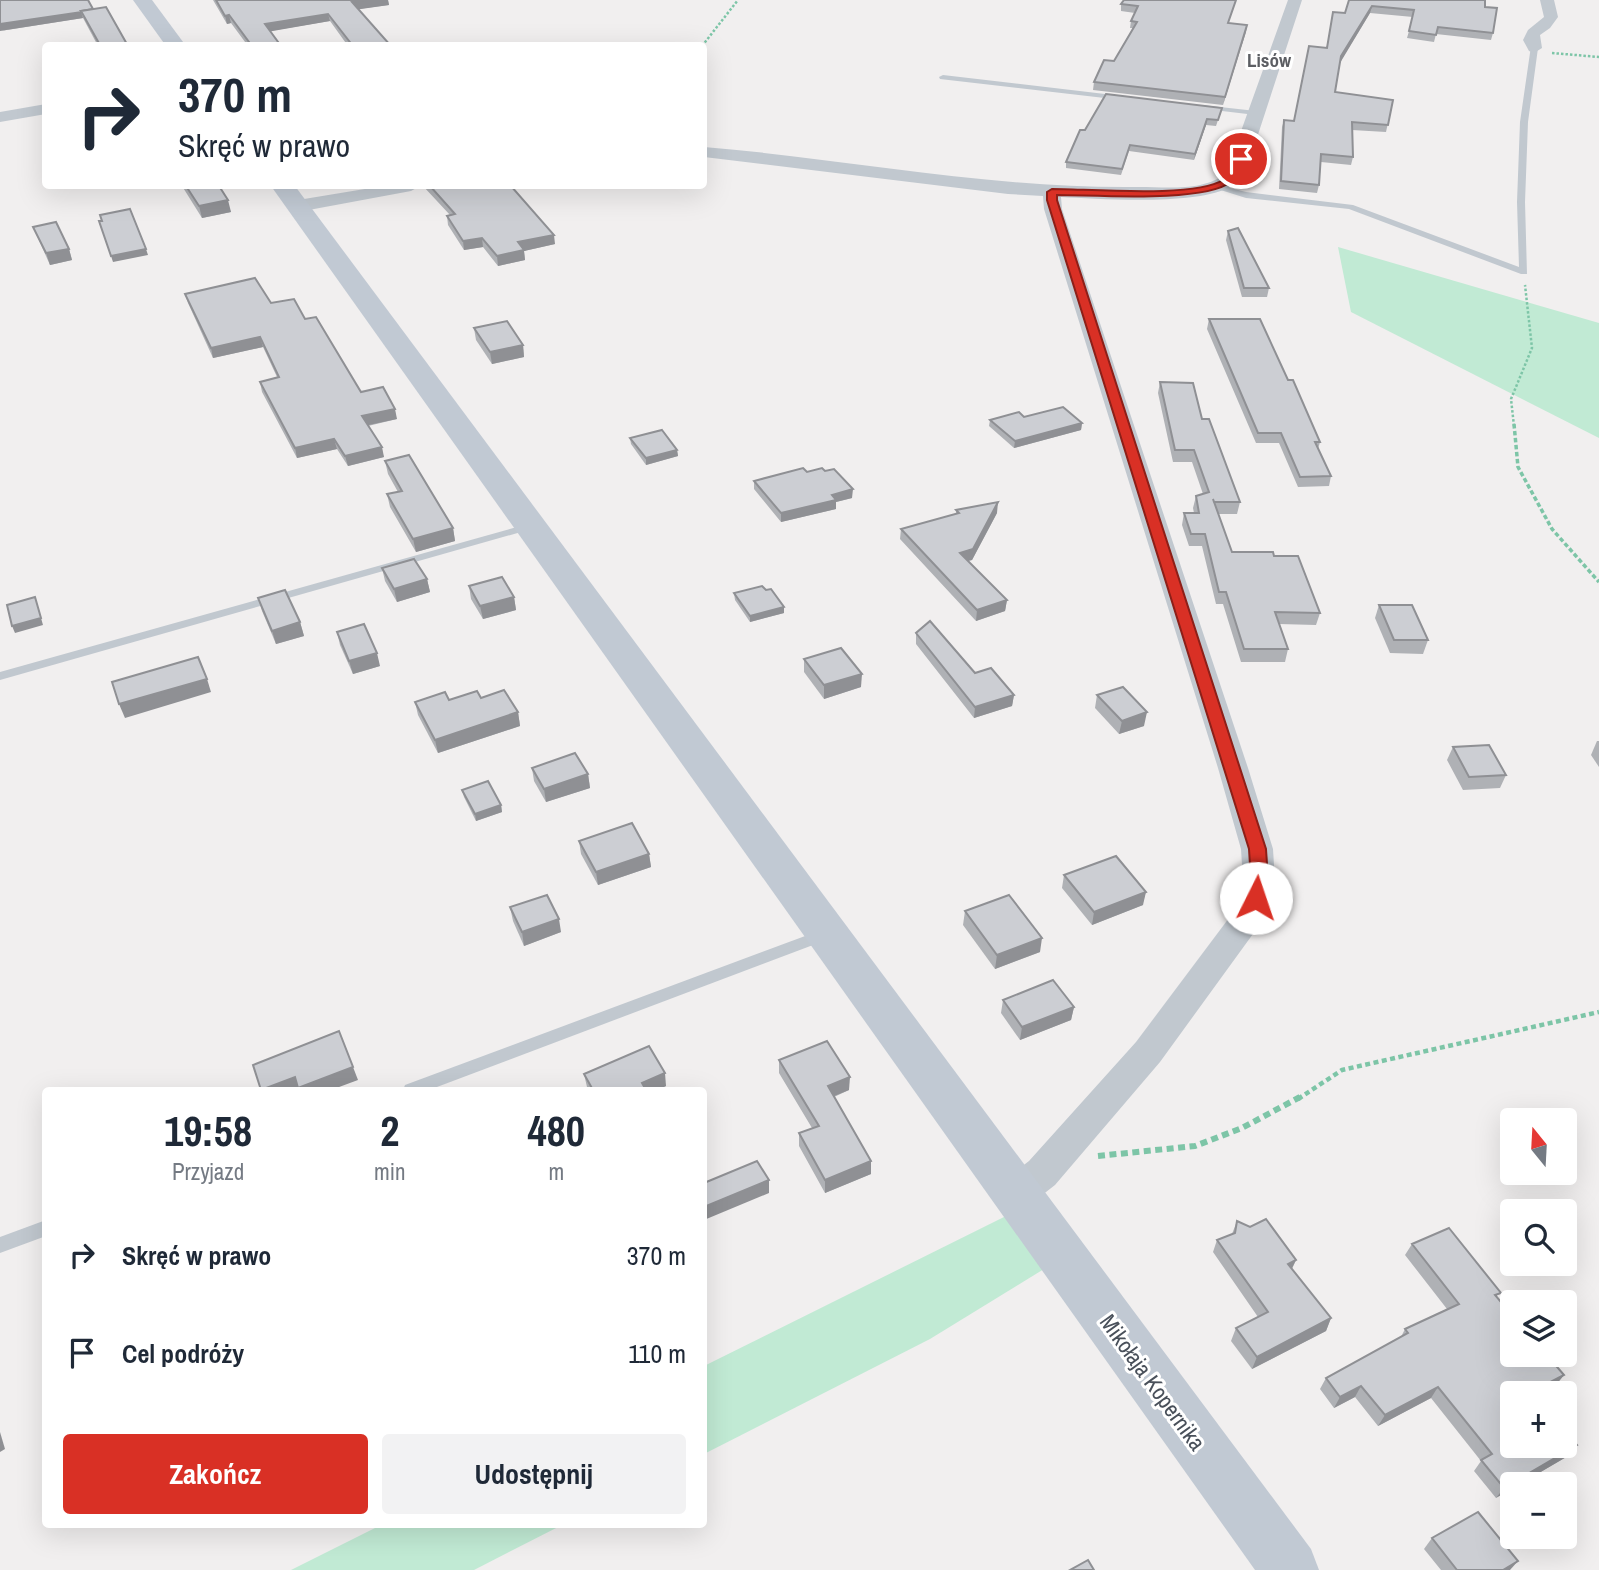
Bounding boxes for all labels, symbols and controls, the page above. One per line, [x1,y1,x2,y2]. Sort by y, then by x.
district label: Lisów [1247,47,1292,73]
text: 370 m [178,61,292,127]
icon: right [63,70,154,161]
text: Skręć w prawo [178,124,350,167]
pin [1211,129,1271,189]
icon: arrive [1222,140,1260,178]
position arrow [1219,861,1293,935]
text: 19:58 [164,1103,252,1159]
text: 2 [380,1103,399,1159]
text: 480 [528,1103,585,1159]
north arrow [1500,1108,1577,1185]
map controls [1500,1108,1577,1549]
text: Przyjazd [172,1156,244,1187]
text: min [374,1156,406,1187]
text: m [548,1156,564,1187]
button: search [1500,1199,1577,1276]
icon: right [63,1236,101,1274]
text: Skręć w prawo [122,1238,271,1273]
text: 370 m [627,1238,686,1273]
button: layers [1500,1290,1577,1367]
street label: Mikołaja Kopernika [1093,1308,1213,1457]
icon: arrive [63,1334,101,1372]
text: Cel podróży [122,1336,244,1371]
text: 110 m [628,1336,686,1371]
button: + [1500,1381,1577,1458]
button: Zakończ [63,1434,368,1514]
button: Udostępnij [382,1434,686,1514]
button: − [1500,1472,1577,1549]

